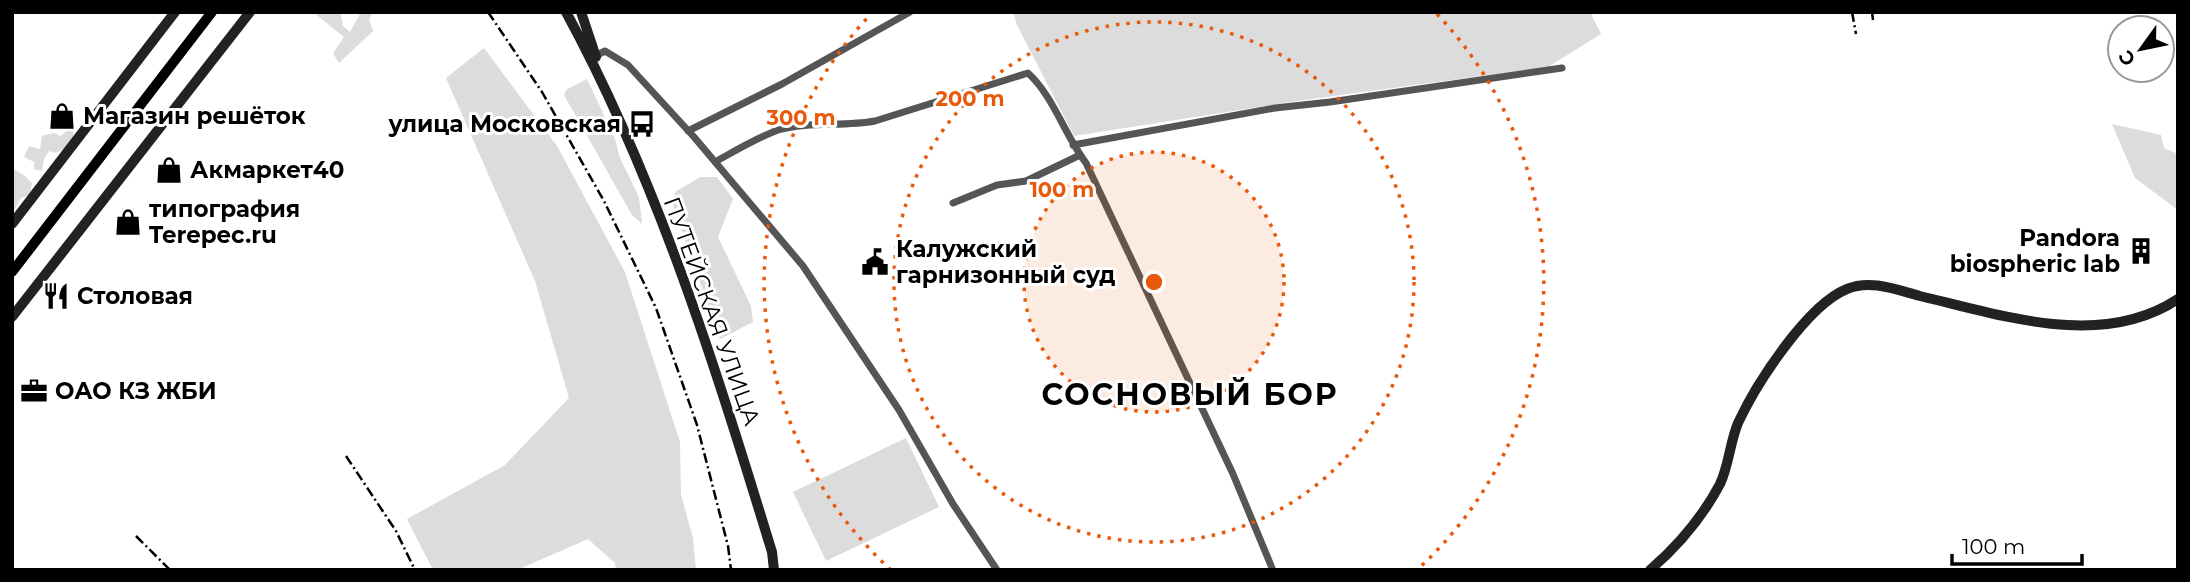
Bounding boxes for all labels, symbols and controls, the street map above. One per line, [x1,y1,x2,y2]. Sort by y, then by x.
north arrow [2106,14,2176,84]
text: С [2114,46,2141,70]
text: 200 m [936,86,1004,111]
shop icon: Магазин решёток [47,101,77,131]
place label: Магазин решёток [83,102,306,130]
text: 300 m [766,105,835,130]
bus stop icon: улица Московская [627,109,657,139]
place label: улица Московская [387,110,621,138]
shop icon: Акмаркет40 [154,155,184,185]
place label: Акмаркет40 [190,156,344,184]
text: 100 m [1030,177,1094,202]
street label: ПУТЕЙСКАЯ УЛИЦА [658,193,766,429]
place label: типография Terepec.ru [149,195,300,249]
shop icon: типография Terepec.ru [113,207,143,237]
place label: Pandora biospheric lab [1950,224,2120,278]
place label: Калужский гарнизонный суд [896,235,1115,289]
building icon: Pandora biospheric lab [2126,236,2156,266]
public building icon: Калужский гарнизонный суд [860,247,890,277]
centre of rings [1142,270,1166,294]
restaurant icon: Столовая [41,281,71,311]
place label: Столовая [77,282,193,310]
office icon: ОАО КЗ ЖБИ [19,376,49,406]
district label: СОСНОВЫЙ БОР [1041,376,1339,413]
place label: ОАО КЗ ЖБИ [55,377,217,405]
scale bar [1952,522,2082,566]
text: 100 m [1962,534,2025,559]

